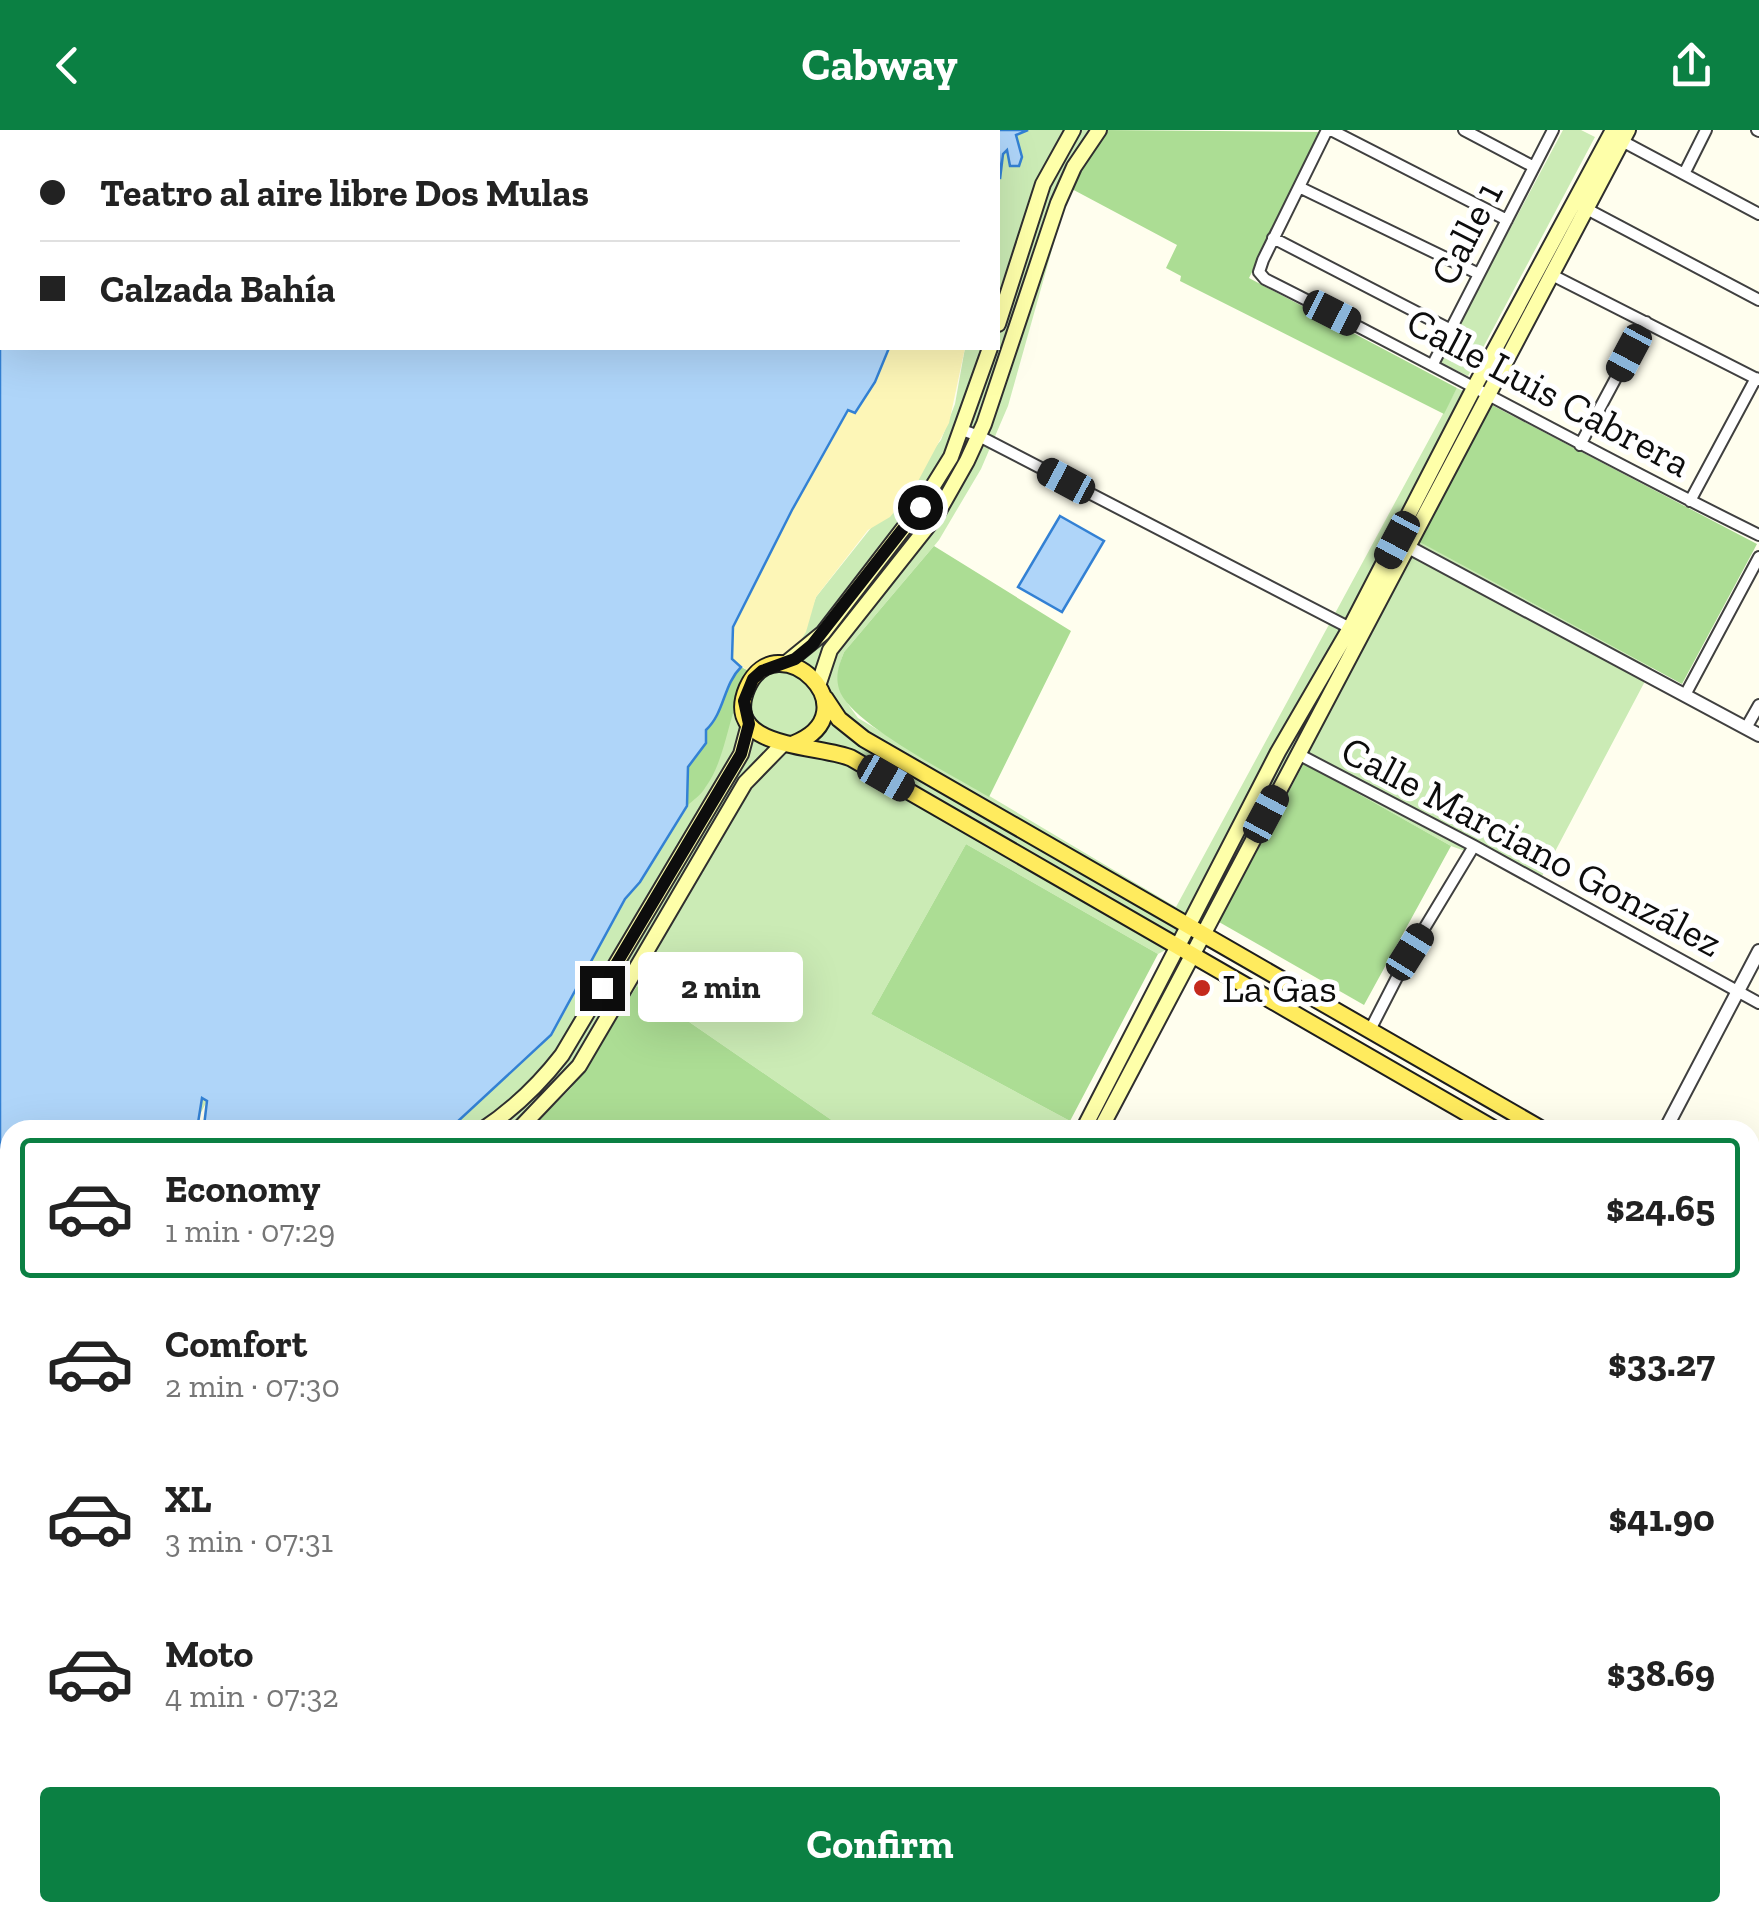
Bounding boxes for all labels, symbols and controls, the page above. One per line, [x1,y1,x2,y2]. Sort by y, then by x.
icon: back [40,38,95,93]
text: Cabway [801,38,958,92]
icon: share [1664,38,1719,93]
text: Teatro al aire libre Dos Mulas [100,170,589,216]
street label: Calle 1 [1420,173,1512,293]
text: Calzada Bahía [100,266,335,312]
car [1298,286,1366,340]
street label: Calle Luis Cabrera [1399,297,1699,487]
car [1602,319,1656,387]
car [1032,454,1100,508]
route start [898,485,943,530]
car [1370,506,1424,574]
street label: Calle Marciano González [1334,725,1730,967]
car [853,750,919,806]
car [1239,780,1293,848]
car [1381,919,1439,985]
callout: 2 min [637,953,802,1023]
place label: La Gas [1222,964,1337,1012]
route end [580,966,625,1011]
text: 2 min [681,968,760,1006]
marker: La Gas [1191,977,1213,999]
icon: car [45,1163,135,1253]
text: Economy [165,1166,320,1212]
text: $24.65 [1606,1185,1715,1231]
text: 1 min · 07:29 [165,1212,335,1250]
icon: car [45,1318,135,1408]
text: Comfort [165,1321,307,1367]
text: $33.27 [1608,1340,1715,1386]
text: 2 min · 07:30 [165,1367,340,1405]
icon: car [45,1473,135,1563]
text: XL [165,1476,212,1522]
text: $41.90 [1608,1495,1715,1541]
text: 3 min · 07:31 [165,1522,333,1560]
icon: car [45,1628,135,1718]
text: Moto [165,1631,253,1677]
text: $38.69 [1607,1650,1715,1696]
text: 4 min · 07:32 [165,1677,339,1715]
button: Confirm [40,1787,1720,1902]

